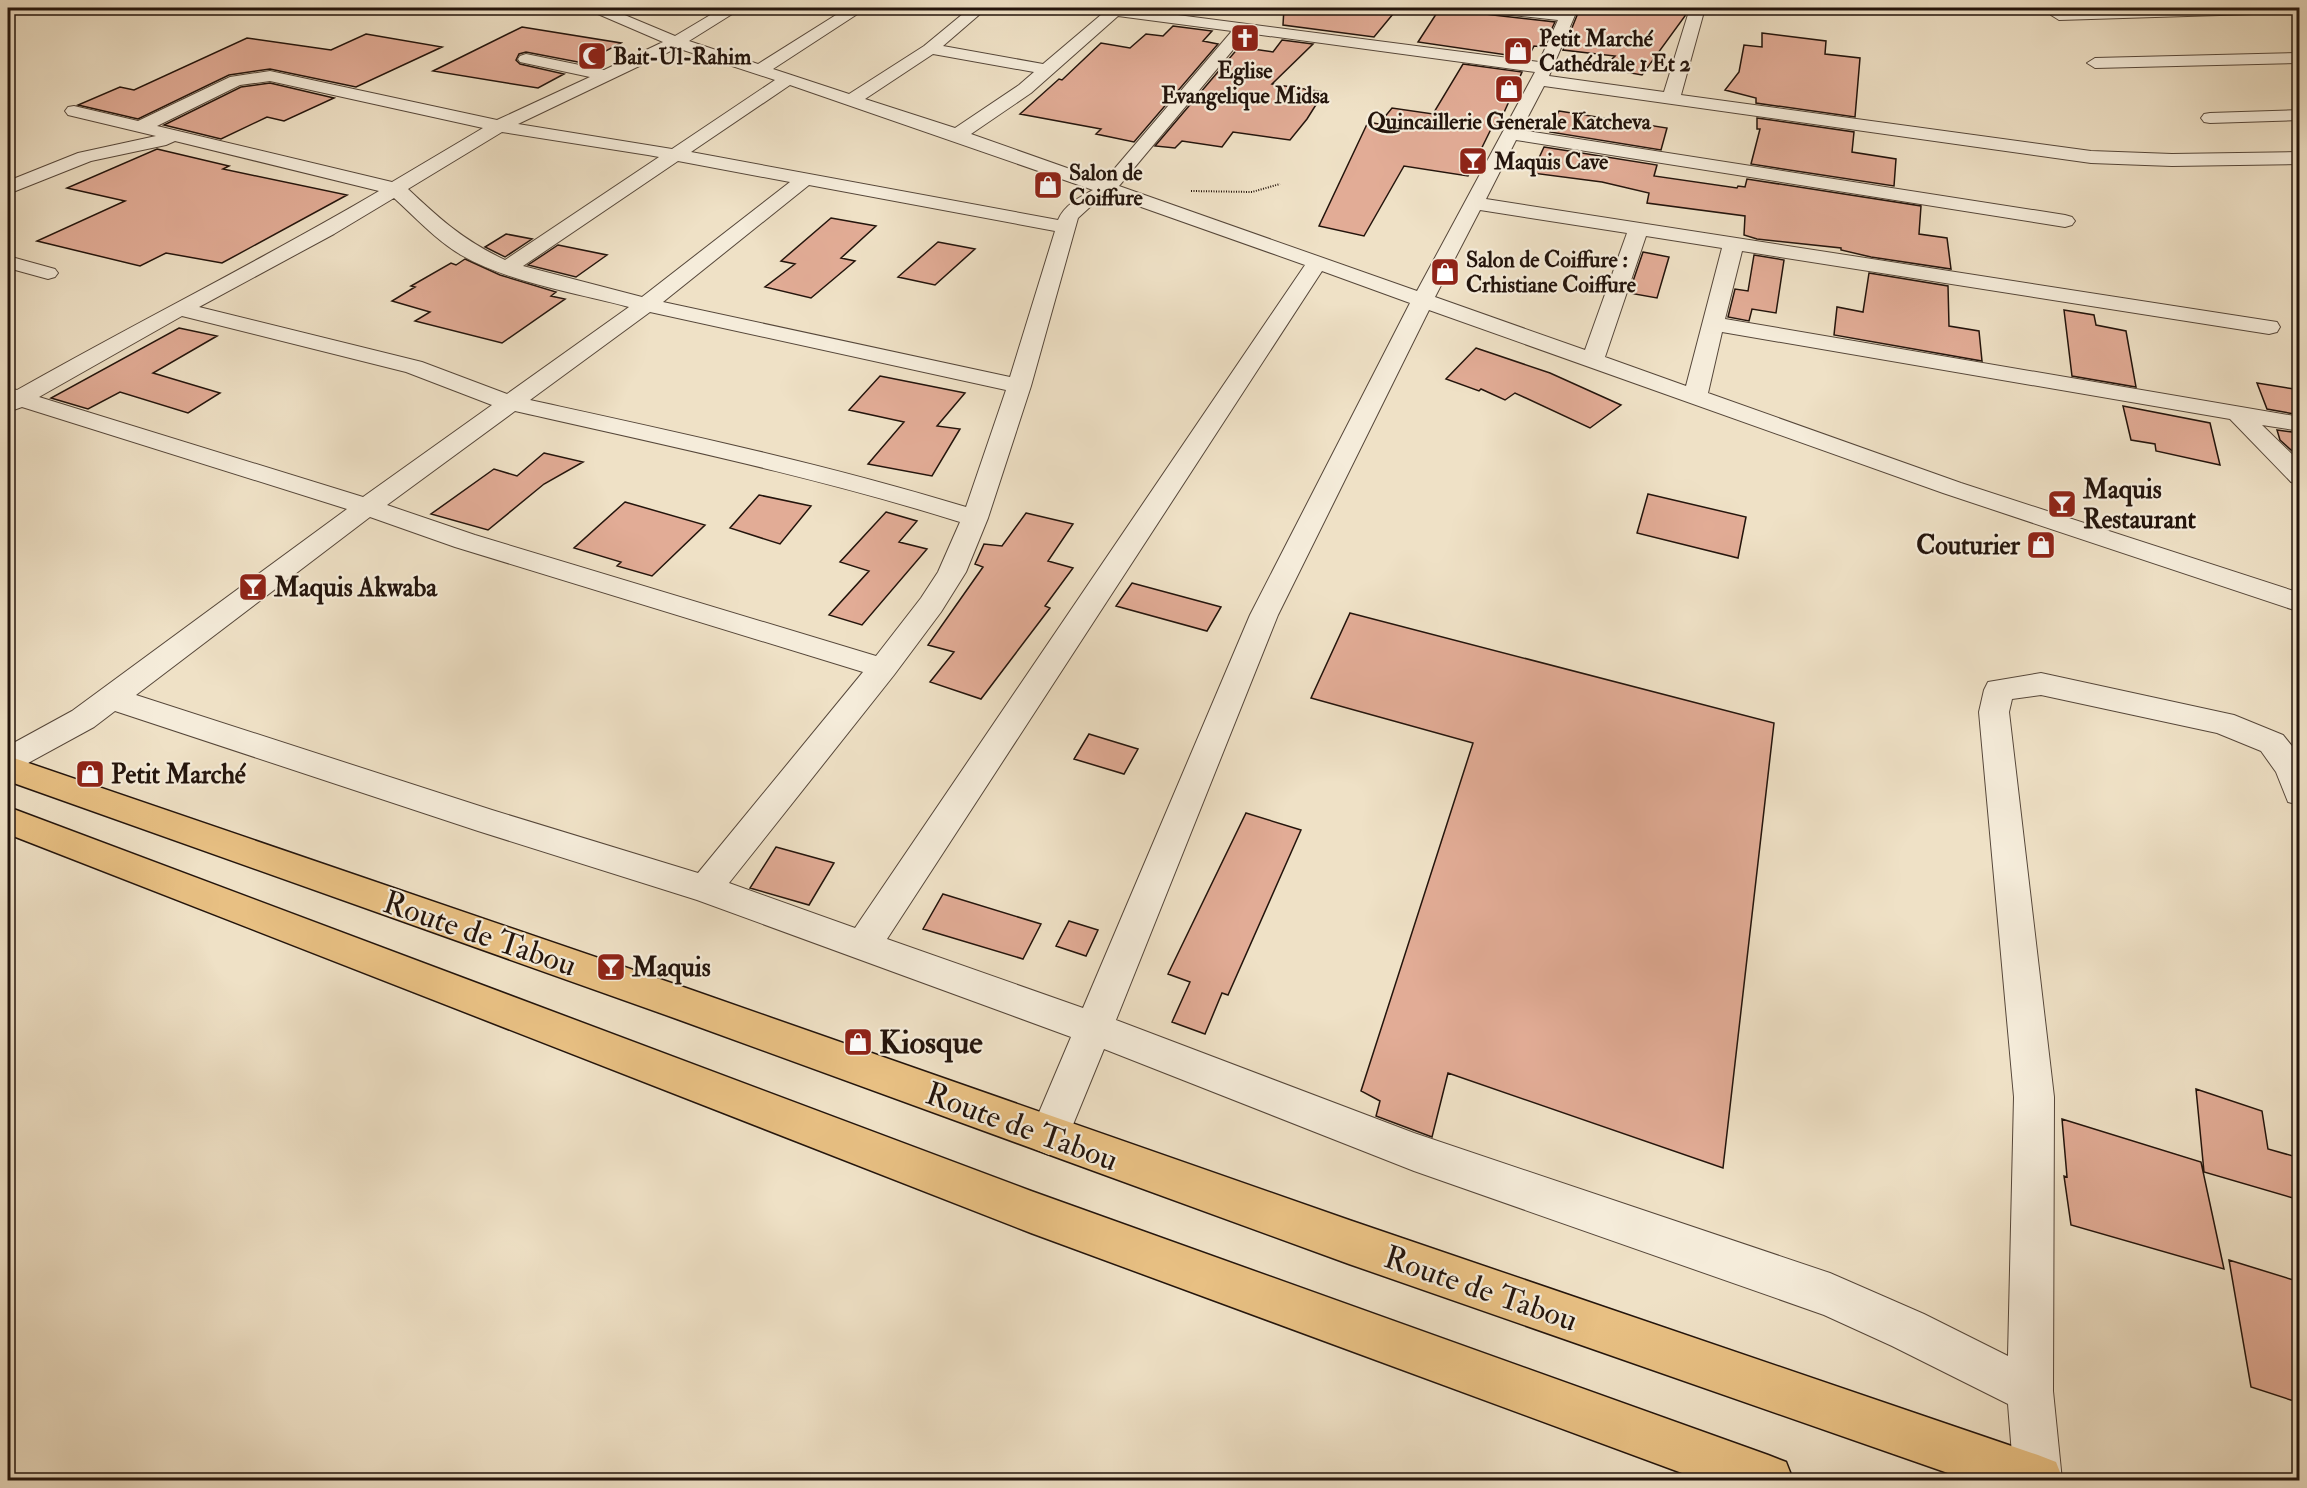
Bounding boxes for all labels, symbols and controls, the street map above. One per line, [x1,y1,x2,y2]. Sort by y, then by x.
church icon: Eglise Evangelique Midsa [1229,22,1261,54]
place label: Petit Marché Cathédrale 1 Et 2 [1539,25,1691,78]
shop icon: Petit Marché Cathédrale 1 Et 2 [1502,35,1534,67]
mosque icon: Bait-Ul-Rahim [576,40,608,72]
place label: Bait-Ul-Rahim [613,43,752,71]
place label: Eglise Evangelique Midsa [1161,57,1330,111]
shop icon: Quincaillerie Generale Katcheva [1493,73,1525,105]
place label: Quincaillerie Generale Katcheva [1367,108,1652,136]
bar icon: Maquis Cave [1457,145,1489,177]
place label: Maquis Cave [1493,148,1609,177]
place label: Salon de Coiffure [1069,159,1144,212]
shop icon: Salon de Coiffure [1032,169,1064,201]
place label: Salon de Coiffure : Crhistiane Coiffure [1466,246,1637,299]
shop icon: Salon de Coiffure : Crhistiane Coiffure [1429,256,1461,288]
place label: Maquis Restaurant [2082,474,2196,536]
bar icon: Maquis Restaurant [2046,488,2078,520]
shop icon: Couturier [2025,529,2057,561]
place label: Couturier [1916,530,2020,562]
bar icon: Maquis Akwaba [237,571,269,603]
place label: Maquis Akwaba [273,572,438,605]
shop icon: Petit Marché [74,758,106,790]
place label: Petit Marché [111,759,247,791]
street label: Route de Tabou [378,882,582,986]
bar icon: Maquis [595,951,627,983]
place label: Maquis [631,952,711,985]
place label: Kiosque [879,1023,983,1063]
shop icon: Kiosque [842,1026,874,1058]
street label: Route de Tabou [920,1074,1123,1180]
street label: Route de Tabou [1379,1237,1583,1341]

